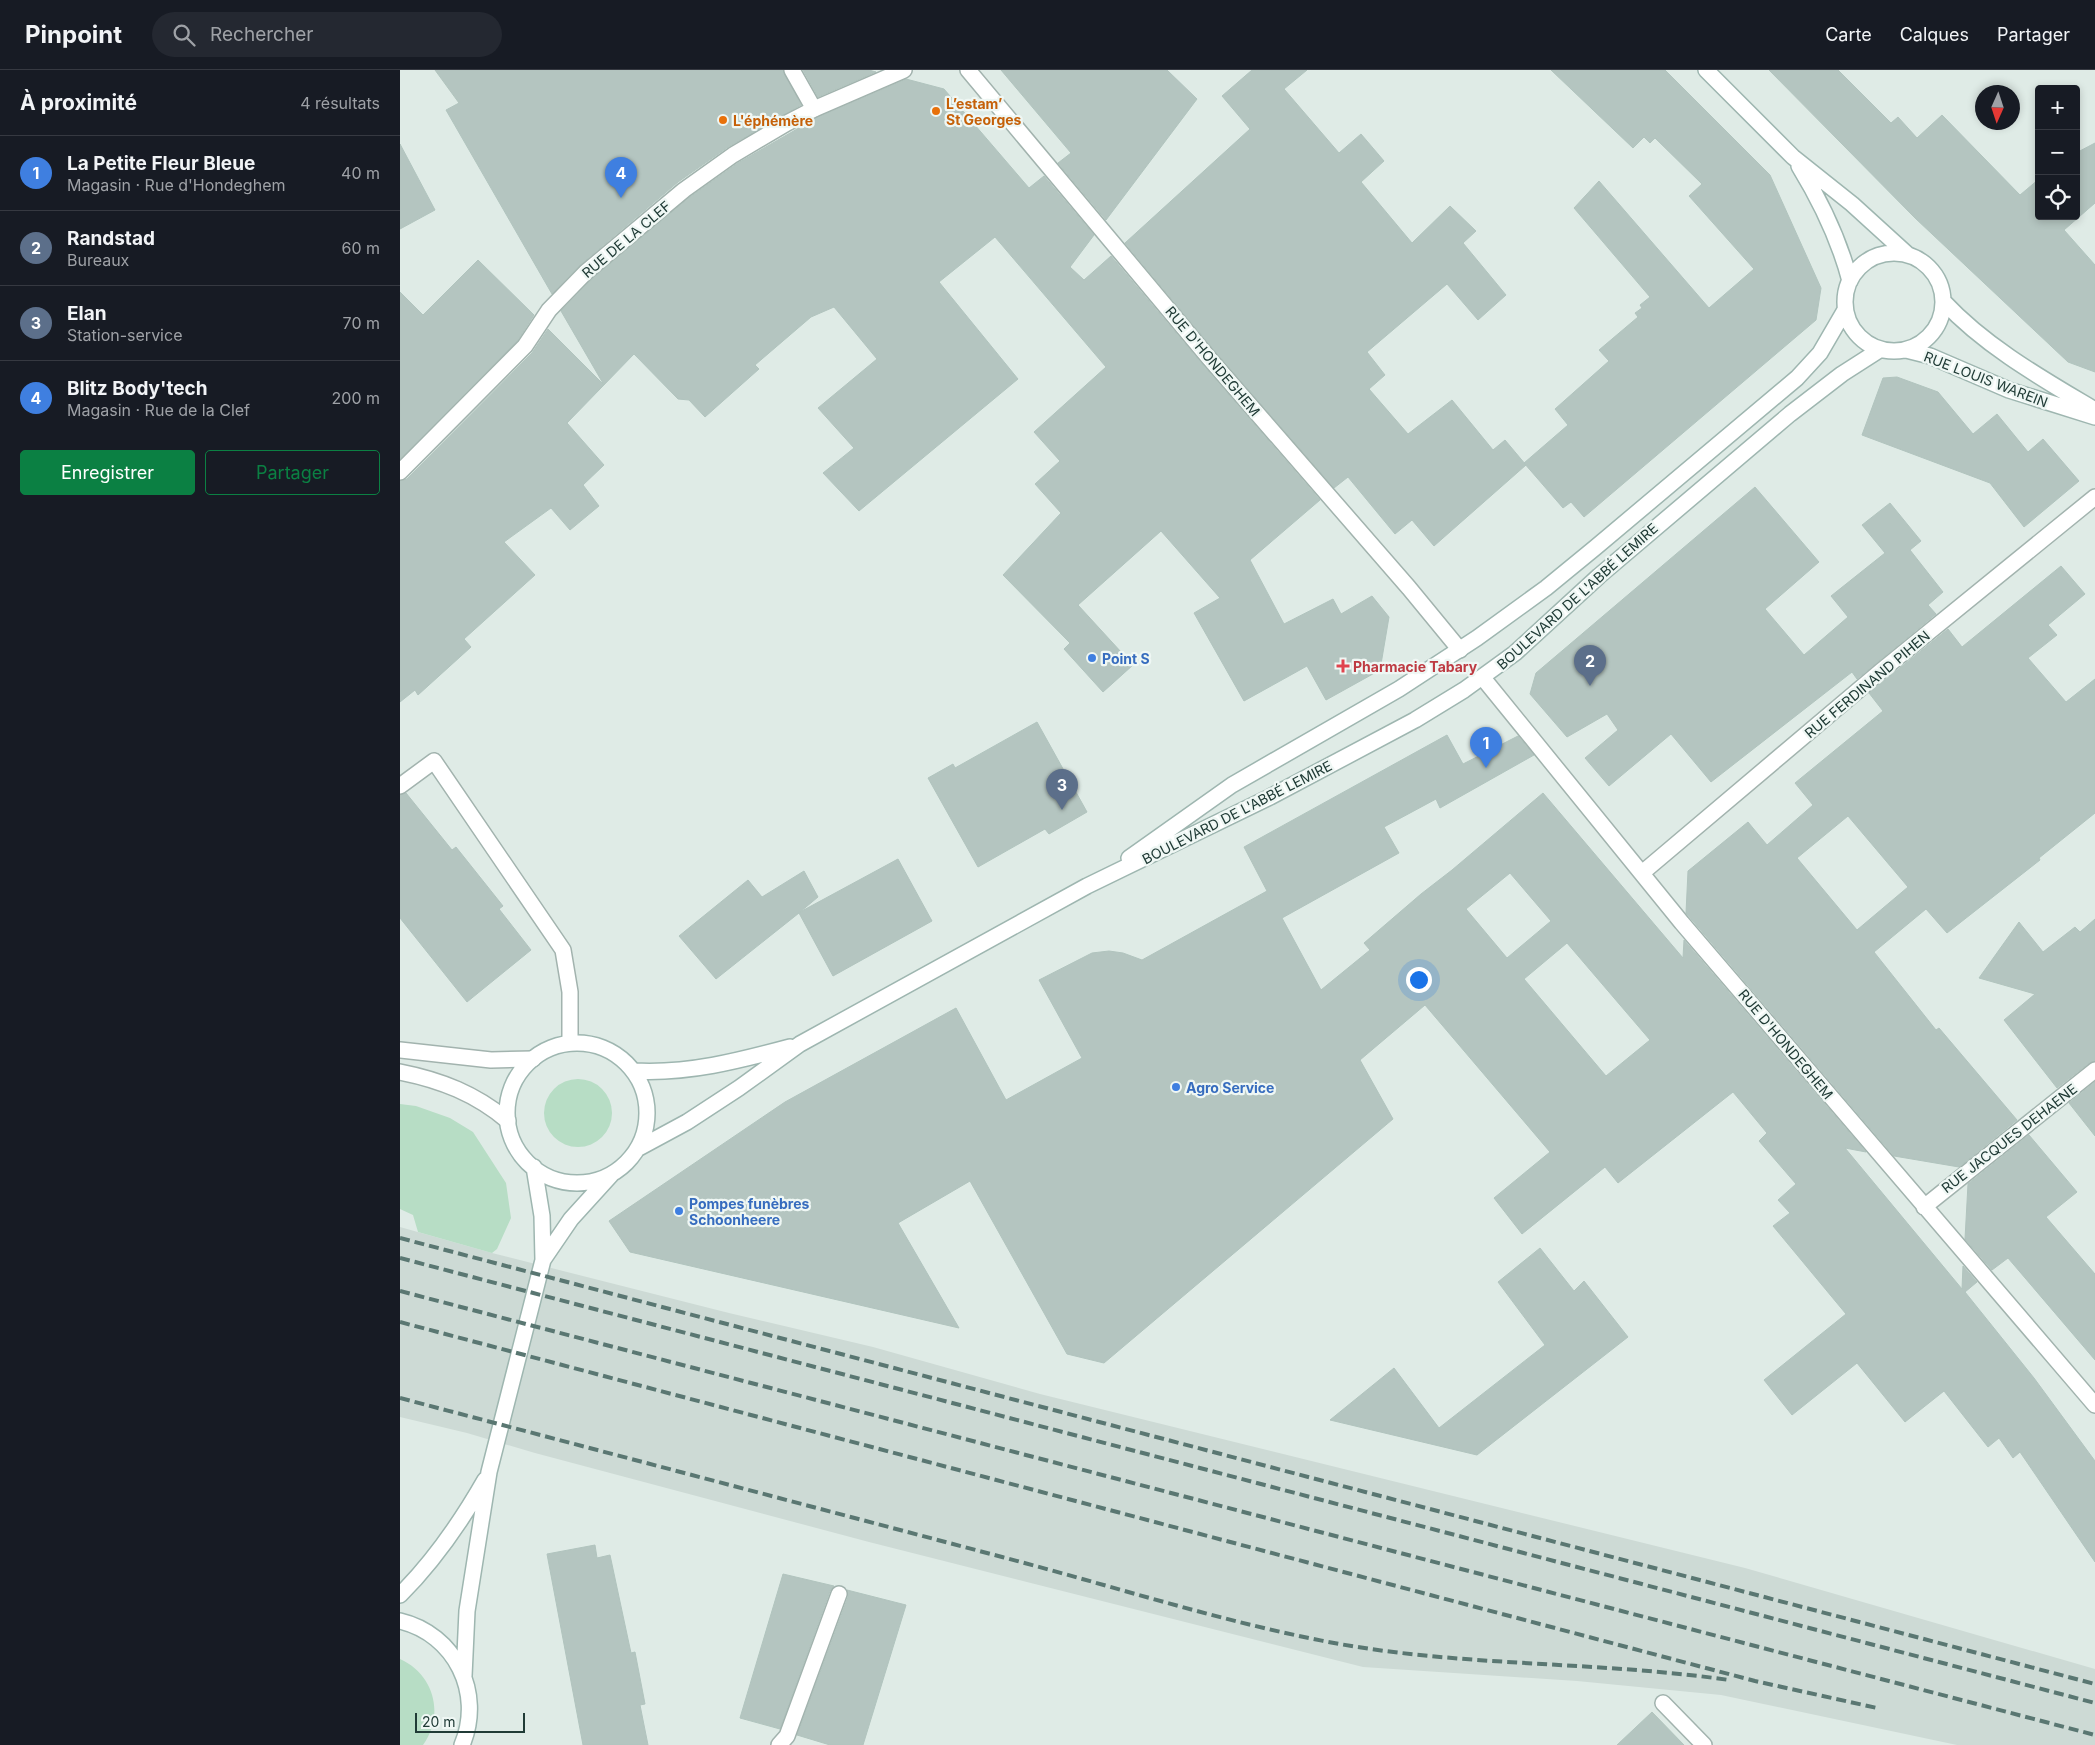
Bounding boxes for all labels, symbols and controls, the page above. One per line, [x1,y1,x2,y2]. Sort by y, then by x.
search box [152,12,502,57]
text: Pinpoint [25,20,122,49]
icon: search [170,21,198,49]
text: Rechercher [210,23,313,46]
text: Carte [1825,24,1872,45]
text: Calques [1900,24,1969,45]
text: Partager [1997,24,2070,45]
north arrow [1975,85,2020,130]
map controls [2035,85,2080,220]
button: + [2035,85,2080,130]
text: À proximité [20,90,137,115]
text: 4 résultats [300,93,380,113]
place label: L’estam’ St Georges [946,95,1022,128]
marker: L’estam’ St Georges [930,105,942,117]
place label: L'éphémère [733,112,813,129]
marker: L'éphémère [717,114,729,126]
button: − [2035,130,2080,175]
text: La Petite Fleur Bleue [67,152,255,175]
pin: 4 [605,157,637,198]
text: 1 [33,163,39,183]
text: 40 m [341,163,380,183]
text: Magasin · Rue d'Hondeghem [67,175,285,195]
button: locate [2035,175,2080,220]
street label: RUE DE LA CLEF [578,197,674,281]
text: Randstad [67,227,155,250]
text: 2 [31,238,41,258]
text: 60 m [341,238,380,258]
text: Bureaux [67,250,129,270]
text: Elan [67,302,107,325]
street label: RUE D'HONDEGHEM [1162,303,1264,419]
text: 3 [31,313,41,333]
text: 70 m [343,313,380,333]
text: Station-service [67,325,182,345]
street label: RUE LOUIS WAREIN [1922,348,2050,410]
text: Blitz Body'tech [67,377,208,400]
text: 4 [31,388,41,408]
text: 200 m [332,388,380,408]
text: Magasin · Rue de la Clef [67,400,250,420]
button: Enregistrer [20,450,195,495]
button: Partager [205,450,380,495]
street label: BOULEVARD DE L'ABBÉ LEMIRE [1493,519,1661,673]
street label: RUE FERDINAND PIHEN [1801,627,1933,741]
pin: 2 [1574,645,1606,686]
place label: Point S [1102,650,1150,667]
marker: Point S [1086,652,1098,664]
place label: Pharmacie Tabary [1353,658,1478,675]
marker: Pharmacie Tabary [1337,660,1349,672]
pin: 1 [1470,727,1502,768]
street label: BOULEVARD DE L'ABBÉ LEMIRE [1139,757,1335,867]
pin: 3 [1046,769,1078,810]
your location [1406,967,1432,993]
street label: RUE D'HONDEGHEM [1735,986,1837,1102]
place label: Agro Service [1186,1079,1274,1096]
street label: RUE JACQUES DEHAENE [1938,1080,2080,1196]
marker: Agro Service [1170,1081,1182,1093]
place label: Pompes funèbres Schoonheere [689,1195,810,1228]
marker: Pompes funèbres Schoonheere [673,1205,685,1217]
scale bar [415,1710,525,1733]
text: 20 m [422,1713,456,1730]

